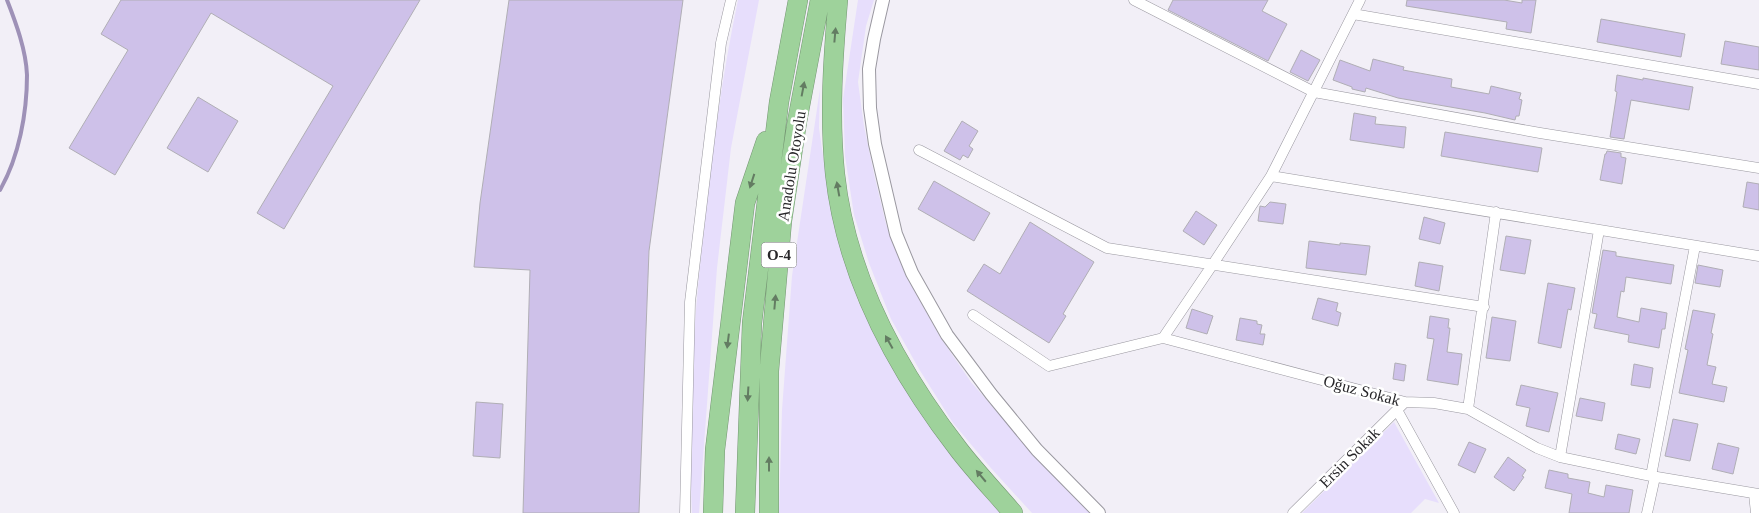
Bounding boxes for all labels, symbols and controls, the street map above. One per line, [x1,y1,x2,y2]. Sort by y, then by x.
one-way arrow [831,27,839,43]
one-way arrow [800,81,808,97]
street label: Anadolu Otoyolu [774,110,810,223]
one-way arrow [748,174,756,189]
one-way arrow [833,181,841,197]
road number: O-4 [762,242,796,268]
one-way arrow [771,294,779,310]
one-way arrow [724,334,732,350]
one-way arrow [885,336,894,349]
street label: Oğuz Sokak [1321,372,1402,410]
one-way arrow [744,386,752,402]
street label: Ersin Sokak [1316,424,1383,491]
one-way arrow [765,456,773,472]
one-way arrow [976,470,987,483]

